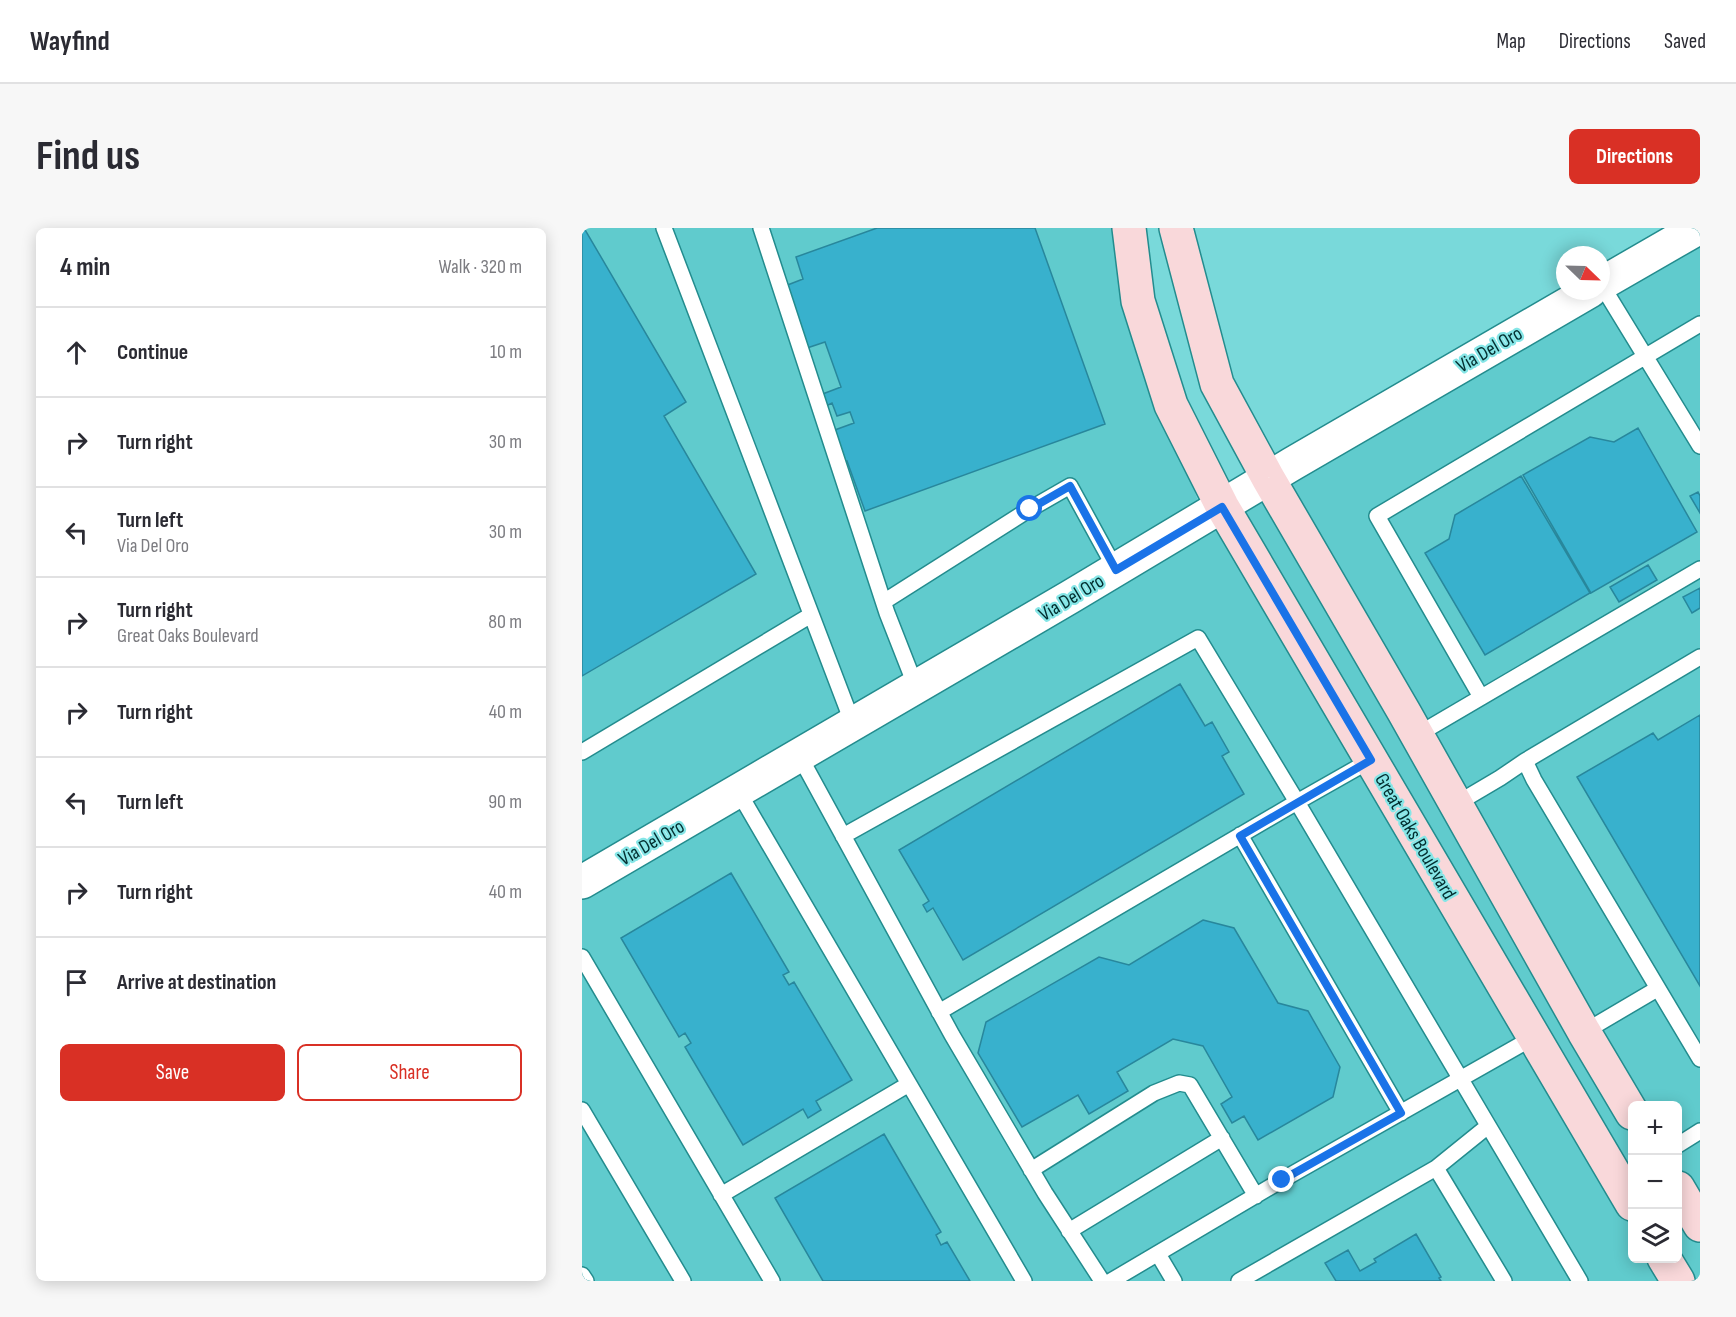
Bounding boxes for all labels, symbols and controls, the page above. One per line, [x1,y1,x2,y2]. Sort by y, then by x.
text: Wayfind [30,25,110,58]
text: Map [1496,29,1526,54]
text: Directions [1559,29,1631,54]
text: Saved [1664,29,1706,54]
button: Directions [1569,129,1700,184]
text: Find us [36,131,140,182]
north arrow [1556,246,1610,300]
text: 4 min [60,252,110,283]
text: Walk · 320 m [439,255,522,279]
street label: Via Del Oro [1452,321,1527,378]
icon: ahead [60,336,93,369]
text: Continue [117,339,188,366]
text: 10 m [490,340,522,364]
icon: right [60,426,93,459]
text: Turn right [117,429,193,456]
text: 30 m [489,430,522,454]
route start [1016,495,1042,521]
text: Turn left [117,507,183,534]
icon: left [60,516,93,549]
text: 30 m [489,520,522,544]
text: Via Del Oro [117,534,189,558]
street label: Via Del Oro [1034,569,1109,627]
text: Turn right [117,597,193,624]
icon: right [60,606,93,639]
text: 80 m [488,610,522,634]
text: Great Oaks Boulevard [117,624,259,648]
icon: right [60,696,93,729]
text: Turn right [117,699,193,726]
text: 40 m [489,700,522,724]
street label: Great Oaks Boulevard [1369,769,1461,904]
icon: left [60,786,93,819]
text: Turn left [117,789,183,816]
text: 90 m [488,790,522,814]
street label: Via Del Oro [614,814,689,871]
icon: right [60,876,93,909]
text: Turn right [117,879,193,906]
text: 40 m [489,880,522,904]
icon: arrive [60,966,93,999]
text: Arrive at destination [117,969,276,996]
button: Save [60,1044,285,1101]
button: Share [297,1044,522,1101]
map controls [1628,1101,1682,1263]
button: + [1628,1101,1682,1155]
button: − [1628,1155,1682,1209]
route end [1268,1166,1294,1192]
button: layers [1628,1209,1682,1263]

